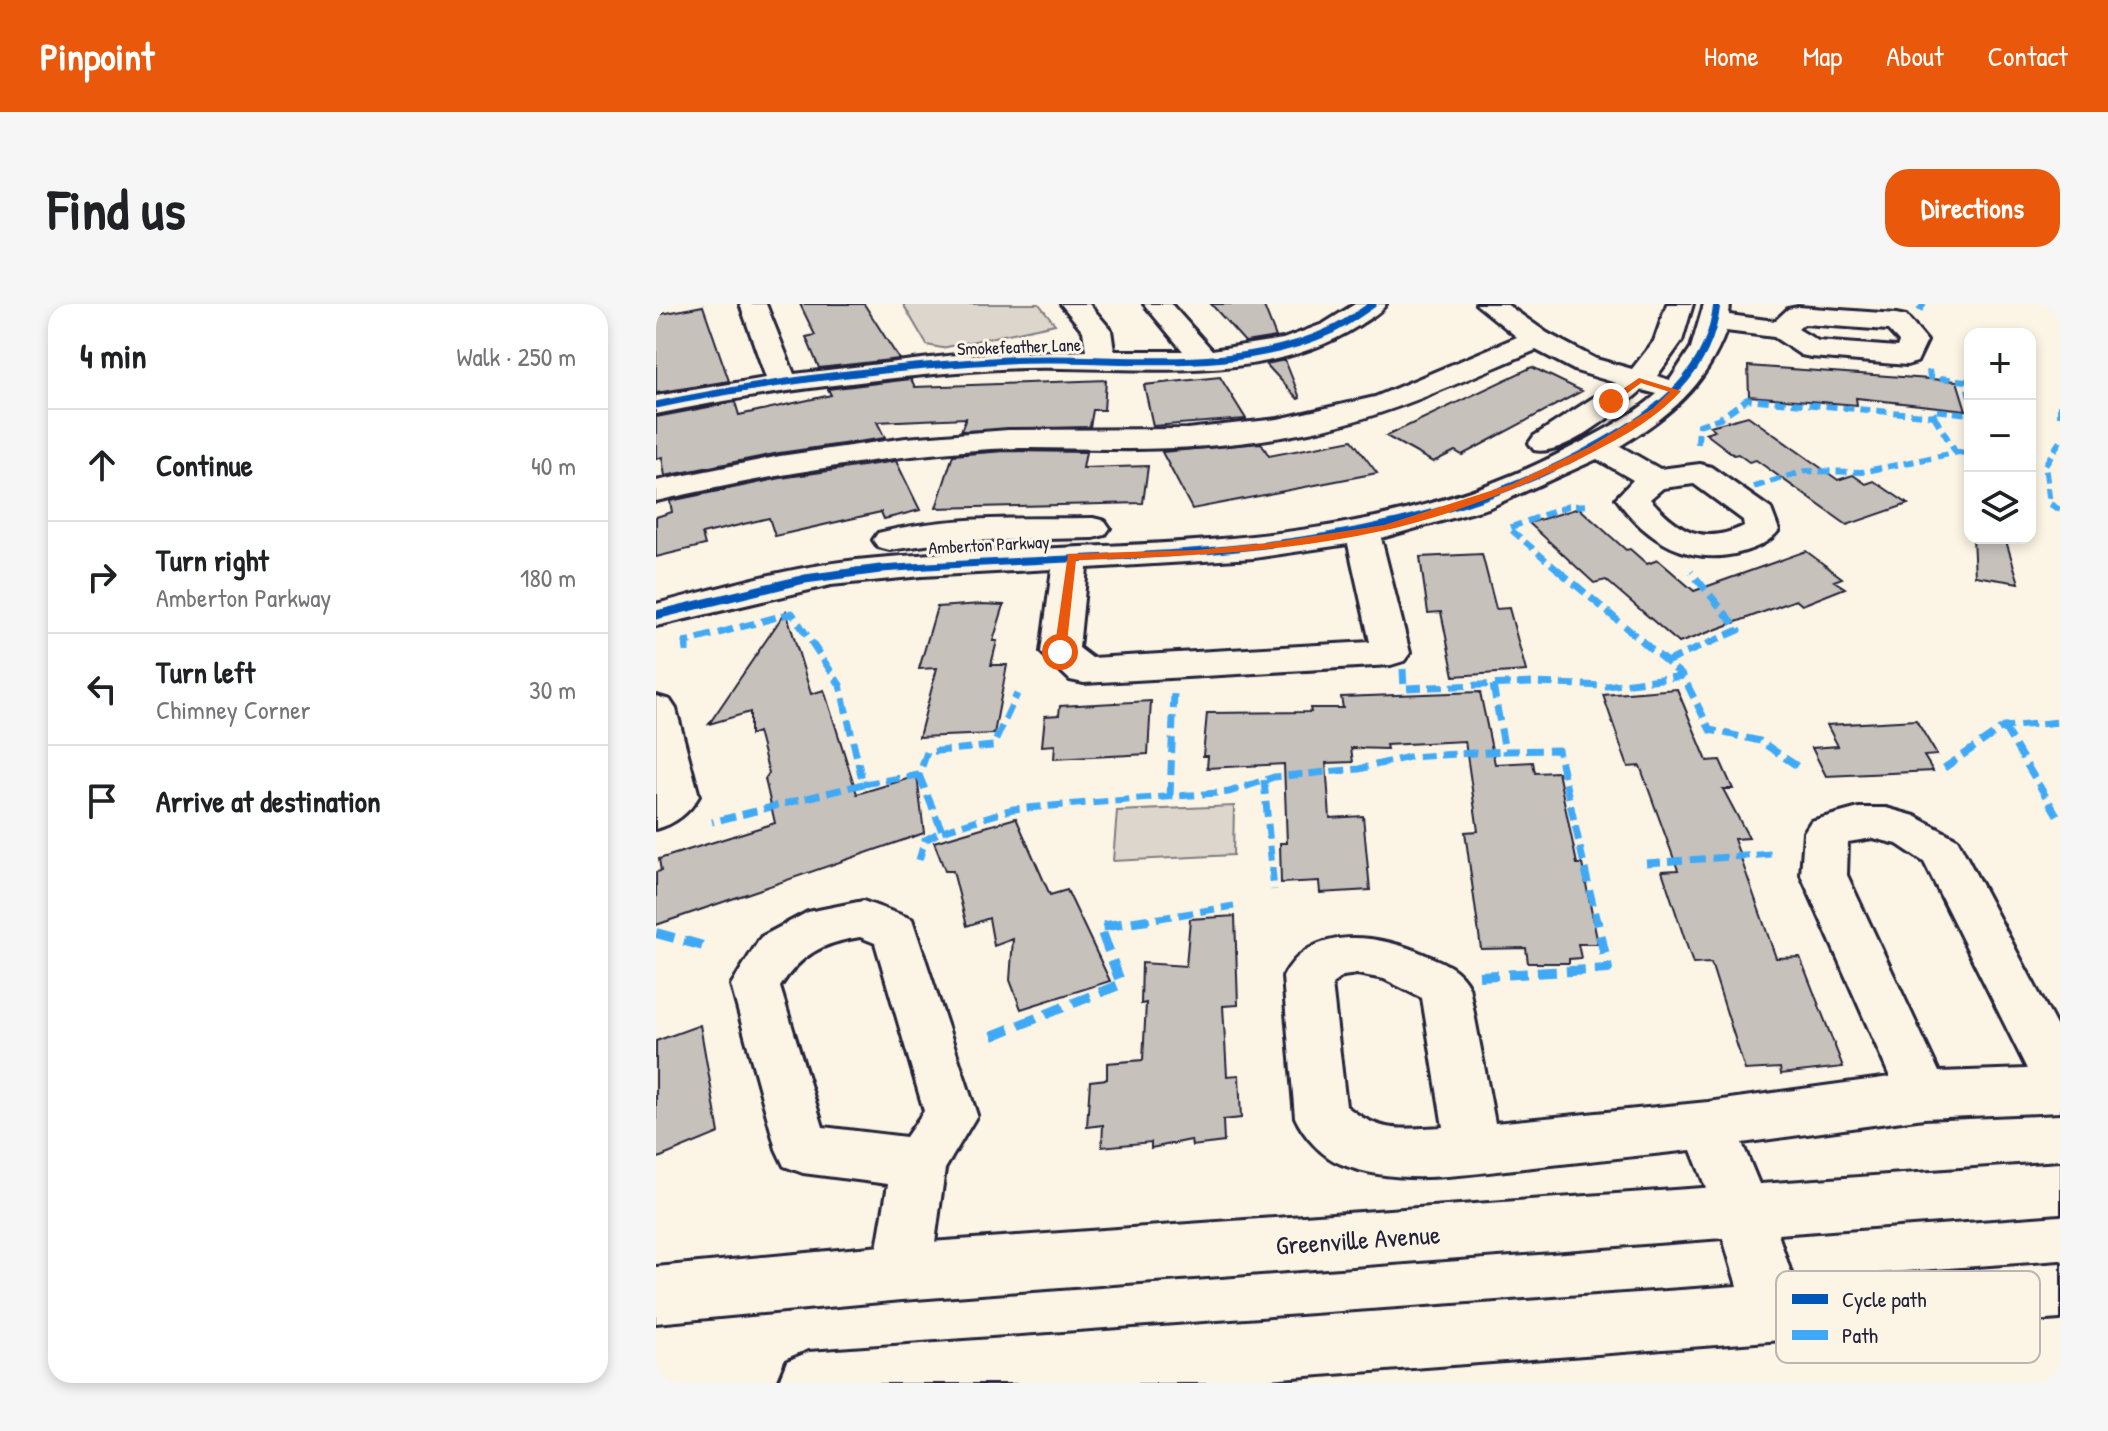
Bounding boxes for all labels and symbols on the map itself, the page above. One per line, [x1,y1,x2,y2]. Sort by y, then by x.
street label: Smokefeather Lane [957,332,1081,361]
route end [1593,383,1629,419]
street label: Amberton Parkway [928,529,1051,560]
route start [1042,634,1078,670]
street label: Greenville Avenue [1275,1216,1441,1263]
legend [1776,1271,2040,1363]
text: Cycle path [1842,1284,1926,1314]
text: Path [1842,1320,1878,1350]

